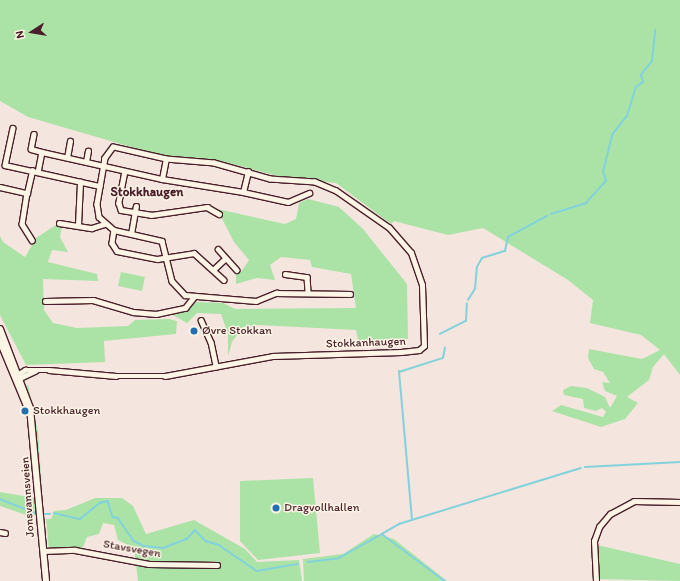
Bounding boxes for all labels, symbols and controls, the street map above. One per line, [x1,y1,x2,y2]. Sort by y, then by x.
north arrow [12,12,52,52]
text: N [13,30,27,40]
district label: Stokkhaugen [111,184,183,200]
place label: Øvre Stokkan [202,324,272,338]
marker: Øvre Stokkan [189,326,199,336]
street label: Stokkanhaugen [326,334,406,352]
place label: Stokkhaugen [33,404,100,418]
marker: Stokkhaugen [20,406,30,416]
street label: Jonsvannsveien [18,456,38,538]
place label: Dragvollhallen [284,501,359,515]
marker: Dragvollhallen [271,503,281,513]
street label: Stavsvegen [102,537,162,561]

